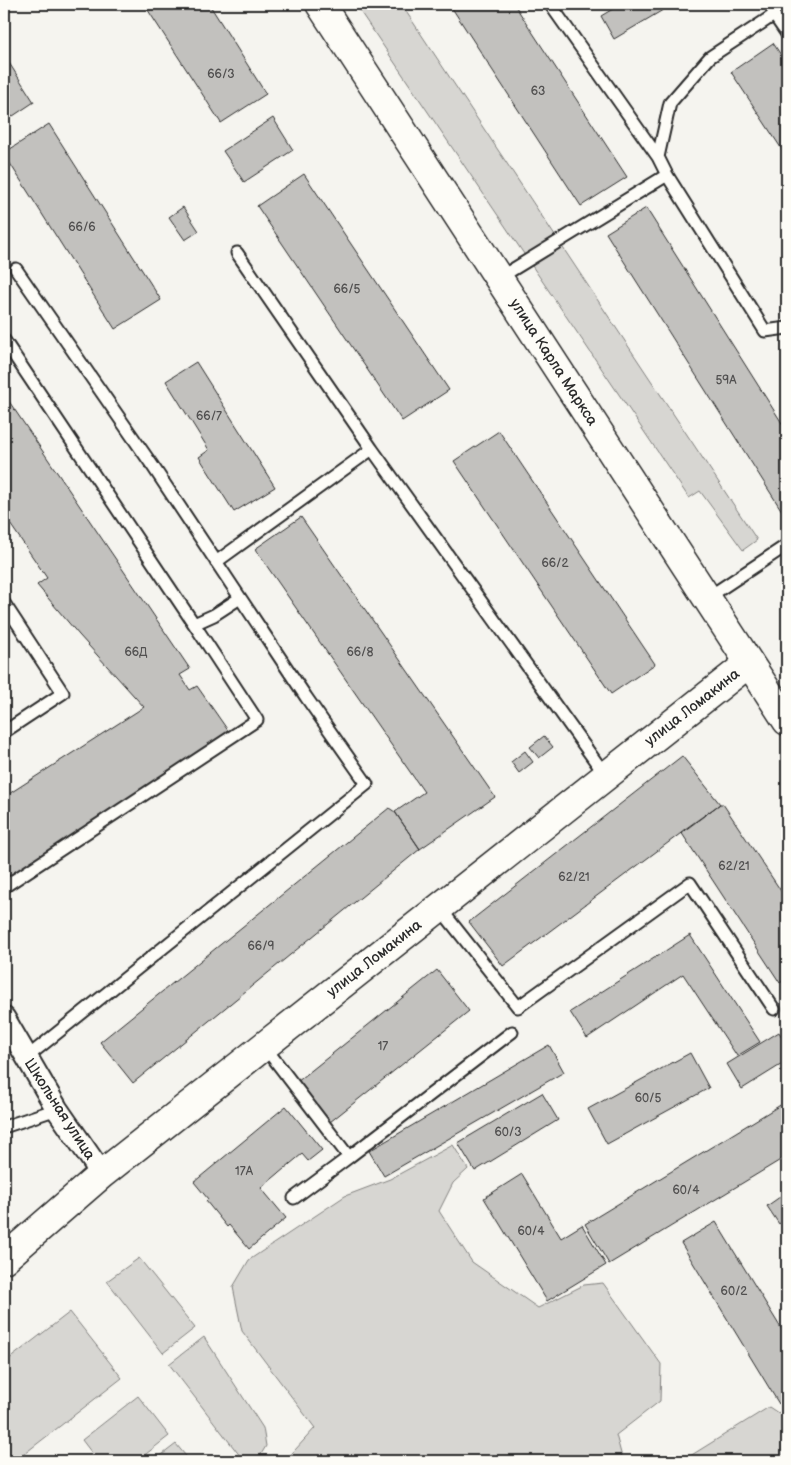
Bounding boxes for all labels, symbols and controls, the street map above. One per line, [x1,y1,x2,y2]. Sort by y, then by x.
house number: 66/3 [207,67,235,82]
house number: 63 [531,84,545,99]
house number: 66/6 [68,220,96,235]
house number: 66/5 [334,282,361,297]
street label: улица Карла Маркса [505,295,602,429]
house number: 59А [715,373,737,388]
house number: 66/7 [196,409,222,424]
house number: 66/2 [541,556,569,571]
house number: 66Д [124,645,148,660]
house number: 66/8 [346,645,374,660]
street label: улица Ломакина [641,664,744,750]
house number: 62/21 [718,859,750,874]
house number: 62/21 [558,870,590,885]
street label: улица Ломакина [323,915,426,1001]
house number: 66/9 [247,939,275,954]
house number: 17 [378,1039,388,1054]
street label: Школьная улица [20,1055,100,1164]
house number: 60/5 [635,1091,661,1106]
house number: 60/3 [494,1125,522,1140]
house number: 17А [235,1164,254,1179]
house number: 60/4 [672,1183,700,1198]
house number: 60/4 [517,1224,545,1239]
house number: 60/2 [721,1284,747,1299]

